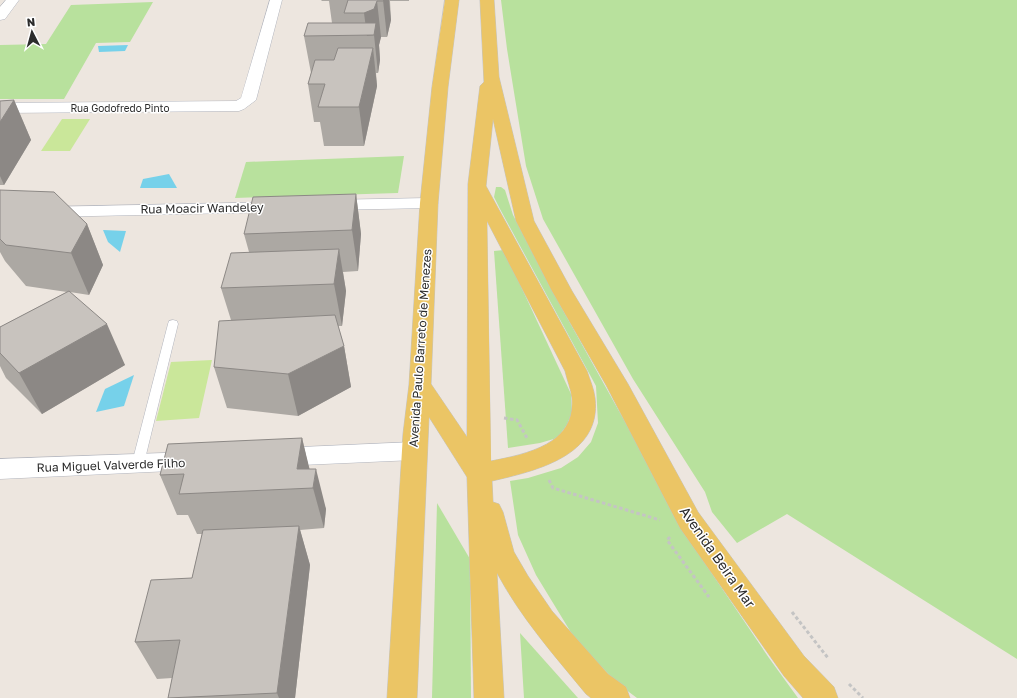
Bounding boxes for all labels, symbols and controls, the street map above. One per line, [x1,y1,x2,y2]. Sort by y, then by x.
north arrow [12,12,52,52]
text: N [26,15,36,28]
street label: Rua Godofredo Pinto [70,102,170,114]
street label: Rua Moacir Wandeley [140,199,264,217]
street label: Avenida Paulo Barreto de Menezes [406,248,434,448]
street label: Rua Miguel Valverde Filho [36,455,186,475]
street label: Avenida Beira Mar [677,503,760,611]

